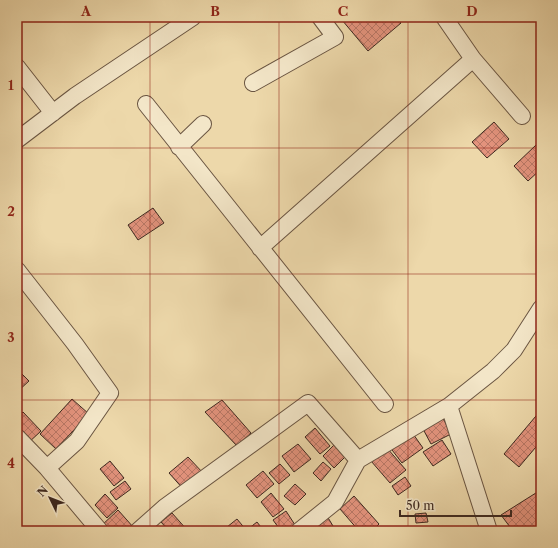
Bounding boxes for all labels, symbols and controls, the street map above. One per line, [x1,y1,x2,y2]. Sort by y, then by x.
text: A [80,3,92,19]
text: B [210,3,220,19]
text: C [338,3,348,19]
text: D [466,3,478,19]
text: 1 [8,77,14,93]
text: 2 [7,203,15,219]
text: 3 [7,329,15,345]
text: 4 [7,455,15,471]
north arrow [30,478,70,518]
text: N [34,483,51,499]
scale bar [400,492,511,518]
text: 50 m [406,498,435,513]

